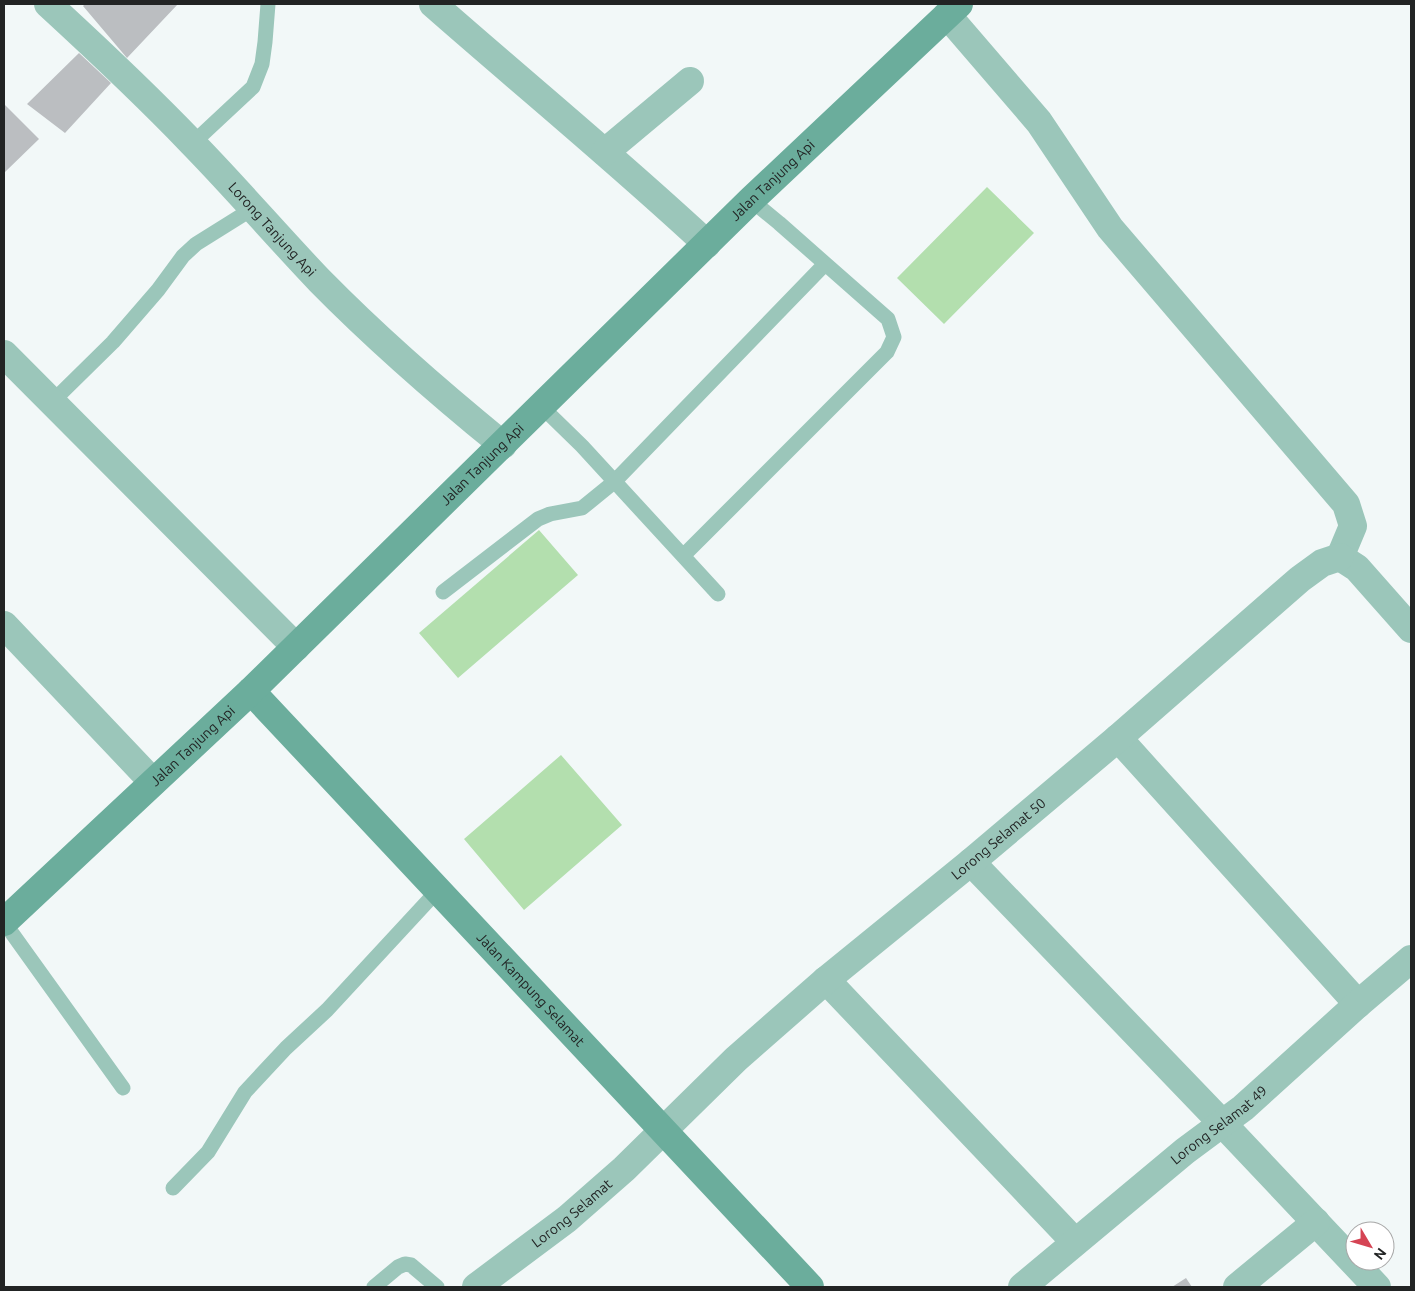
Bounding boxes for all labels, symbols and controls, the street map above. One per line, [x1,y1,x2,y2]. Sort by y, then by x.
street label: Jalan Tanjung Api [727,137,818,224]
street label: Lorong Tanjung Api [225,179,319,280]
street label: Jalan Tanjung Api [437,420,527,508]
street label: Jalan Tanjung Api [147,702,238,789]
street label: Lorong Selamat 50 [948,795,1049,883]
street label: Jalan Kampung Selamat [474,929,588,1050]
street label: Lorong Selamat 49 [1167,1082,1270,1168]
street label: Lorong Selamat [529,1175,615,1251]
north arrow [1345,1221,1395,1271]
text: N [1371,1245,1390,1263]

